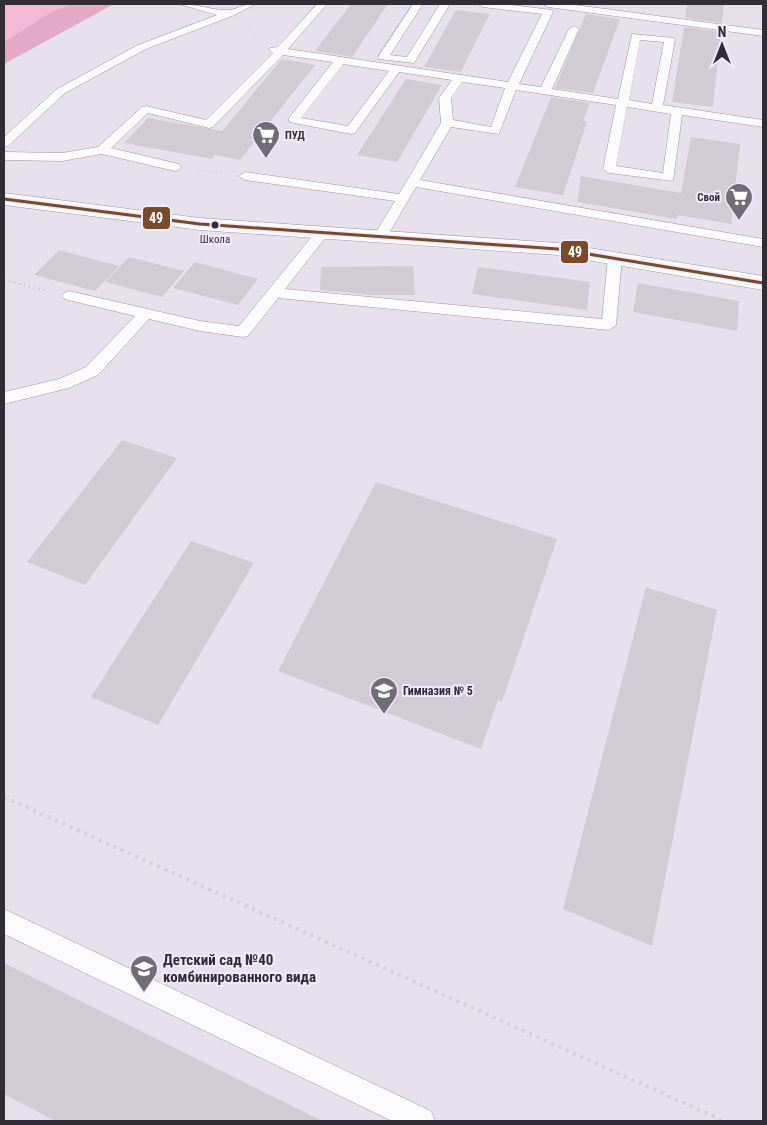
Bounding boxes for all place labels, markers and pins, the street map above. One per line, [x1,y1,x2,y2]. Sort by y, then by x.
supermarket icon: ПУД [251,120,281,159]
place label: ПУД [285,129,305,142]
supermarket icon: Свой [724,182,754,221]
place label: Свой [697,191,720,204]
marker: Школа [210,220,220,230]
place label: Школа [200,233,230,246]
school or university icon: Гимназия № 5 [369,676,399,715]
place label: Гимназия № 5 [403,684,473,698]
place label: Детский сад №40 комбинированного вида [163,951,316,986]
school or university icon: Детский сад №40 комбинированного вида [129,954,159,993]

